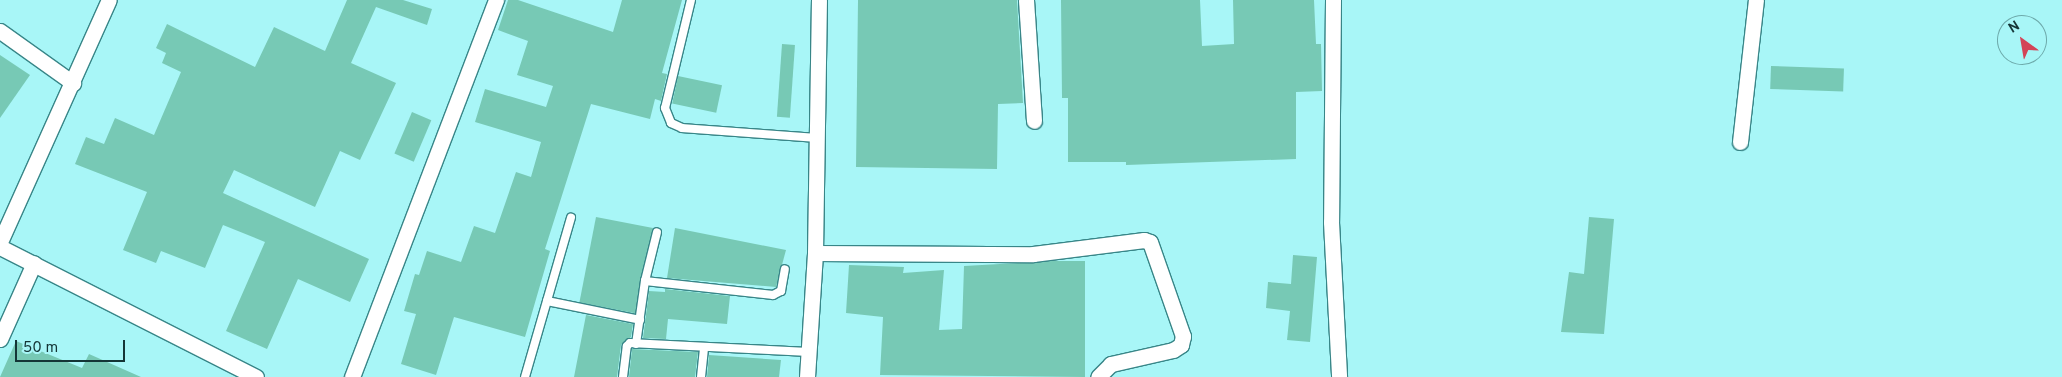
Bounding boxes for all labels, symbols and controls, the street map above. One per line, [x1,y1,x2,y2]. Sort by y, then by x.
north arrow [1997,15,2047,65]
text: N [2006,18,2023,38]
scale bar [18,330,128,362]
text: 50 m [23,339,58,358]

